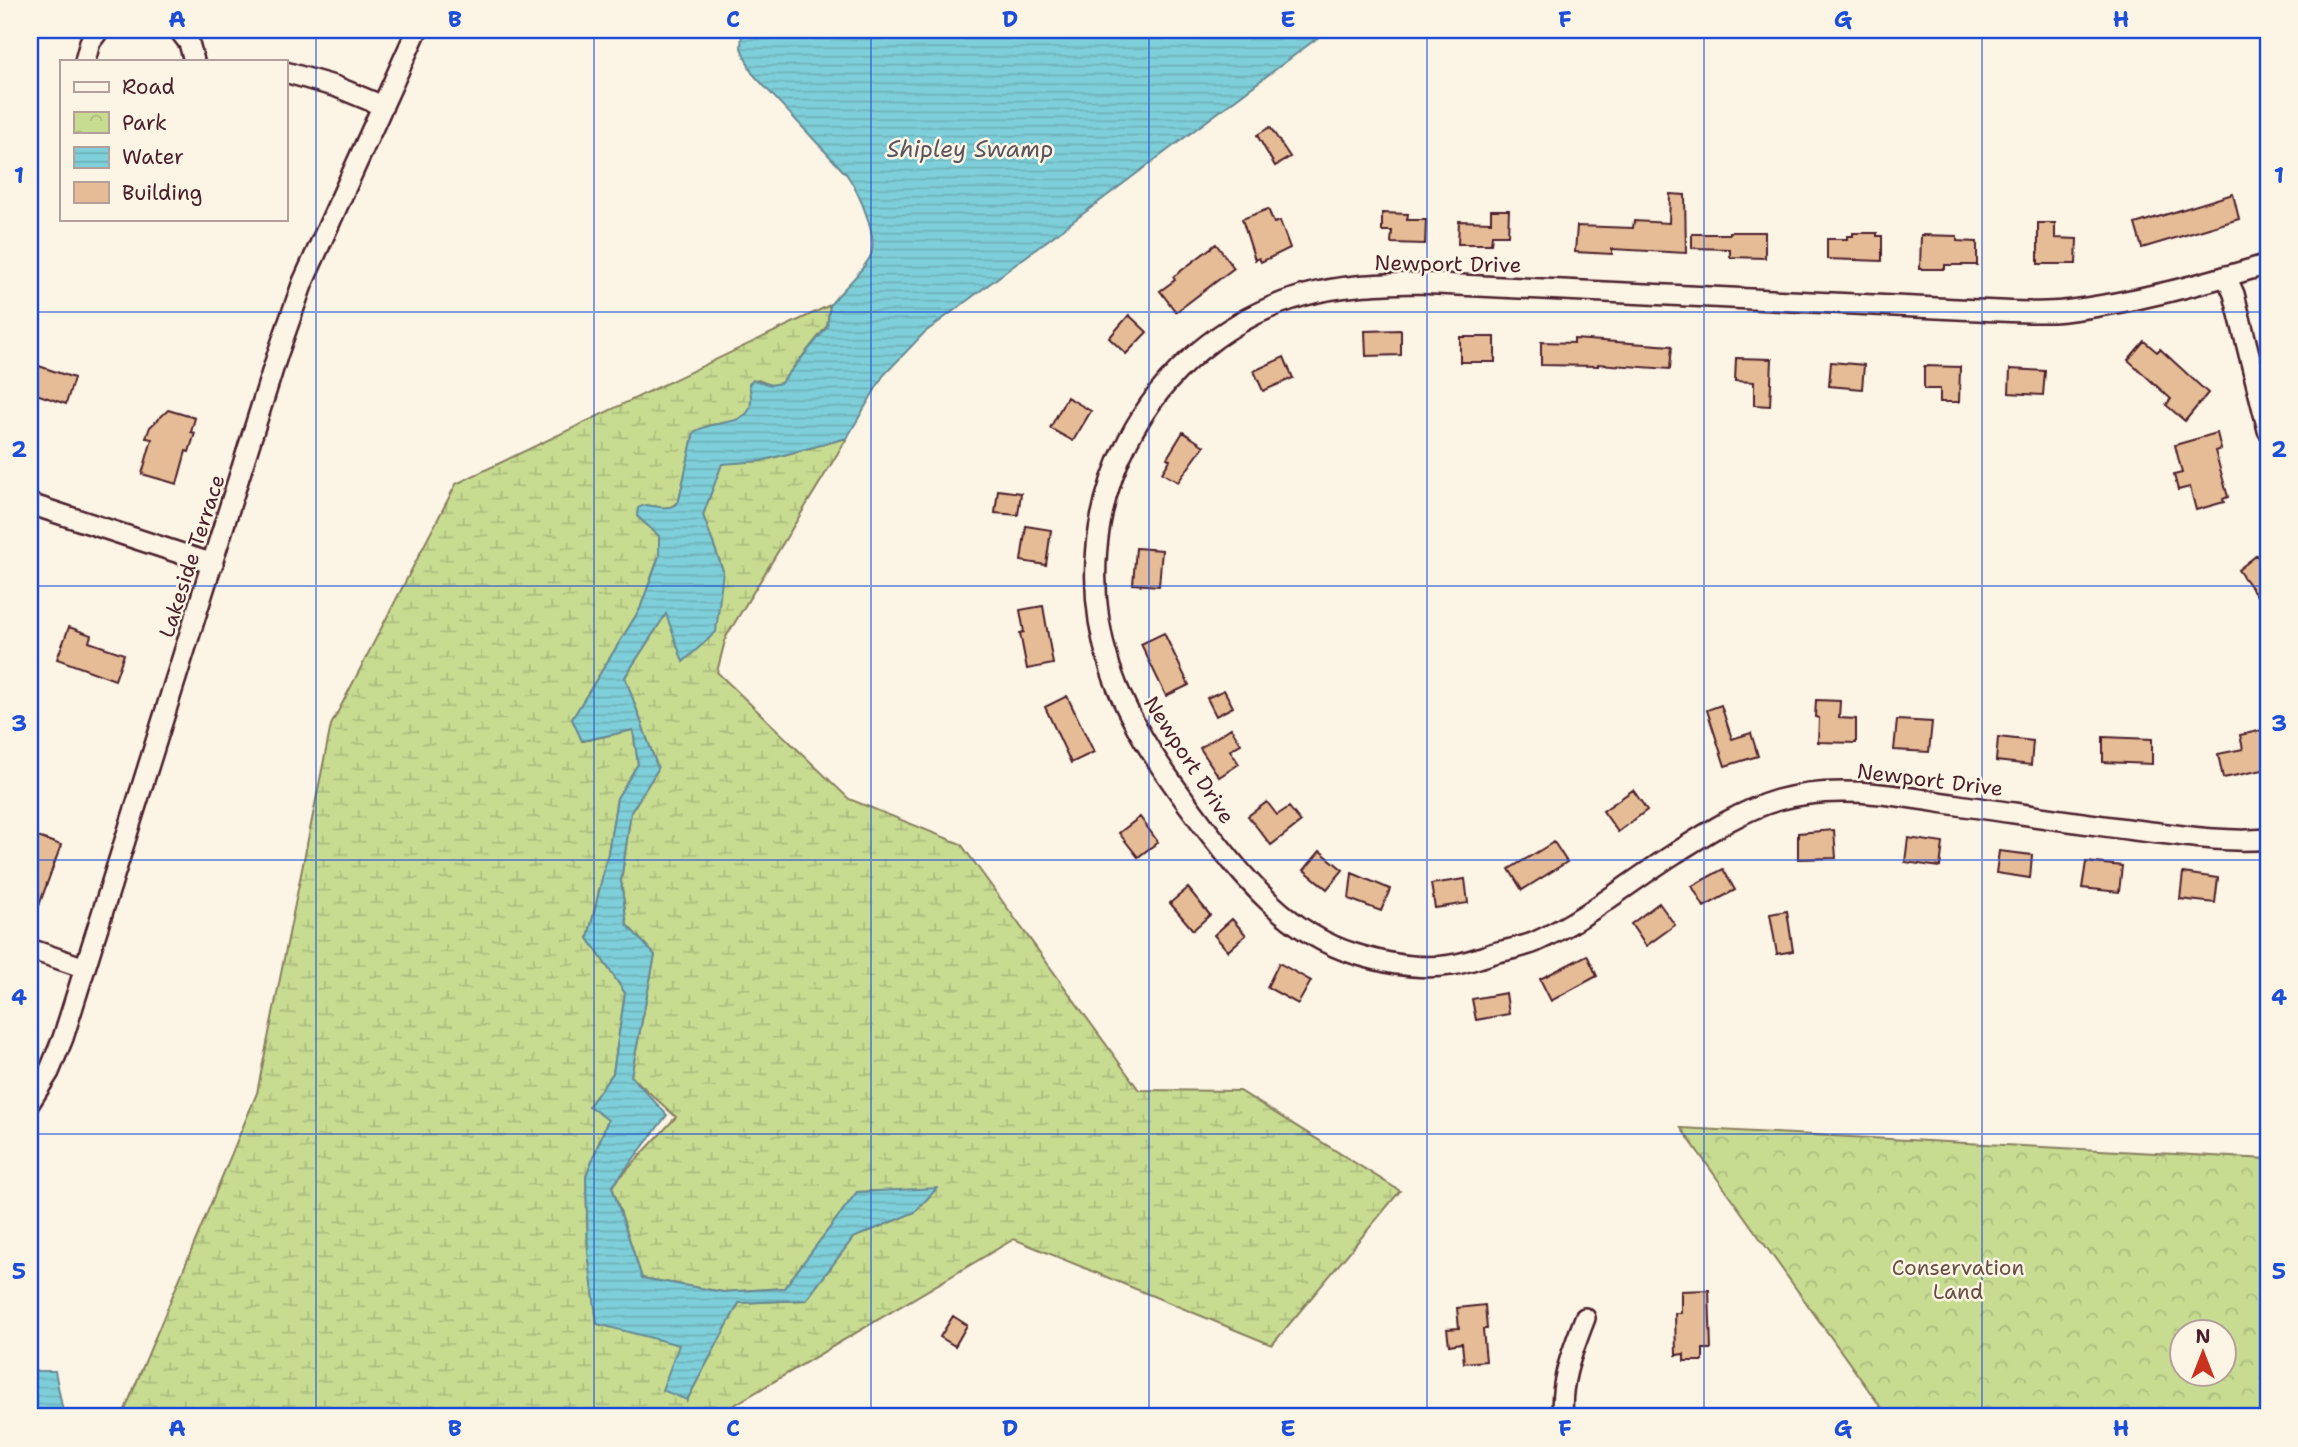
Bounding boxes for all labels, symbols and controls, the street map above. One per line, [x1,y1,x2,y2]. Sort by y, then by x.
text: A [168,4,186,34]
text: B [448,4,462,34]
text: C [726,4,740,34]
text: D [1002,4,1018,34]
text: E [1280,4,1296,34]
text: F [1558,4,1572,34]
text: G [1834,4,1853,34]
text: H [2113,4,2129,34]
legend [60,60,287,220]
text: Road [122,73,175,101]
text: Park [122,109,167,137]
water label: Shipley Swamp [887,134,1053,164]
text: Water [122,143,184,171]
text: 1 [14,160,24,190]
text: 1 [2274,160,2284,190]
text: Building [122,179,202,207]
street label: Newport Drive [1374,249,1522,279]
text: 2 [11,434,27,464]
text: 2 [2271,434,2287,464]
street label: Lakeside Terrace [152,471,232,641]
street label: Newport Drive [1137,691,1241,829]
text: 3 [11,708,27,738]
text: 3 [2271,708,2287,738]
street label: Newport Drive [1855,757,2005,803]
text: 4 [11,982,27,1012]
text: 4 [2271,982,2287,1012]
park label: Conservation Land [1892,1254,2025,1306]
text: 5 [12,1256,26,1286]
text: 5 [2272,1256,2286,1286]
north arrow [2168,1318,2238,1388]
text: N [2195,1324,2211,1349]
text: A [168,1413,186,1443]
text: B [448,1413,462,1443]
text: C [726,1413,740,1443]
text: D [1002,1413,1018,1443]
text: E [1280,1413,1296,1443]
text: F [1558,1413,1572,1443]
text: G [1834,1413,1853,1443]
text: H [2113,1413,2129,1443]

